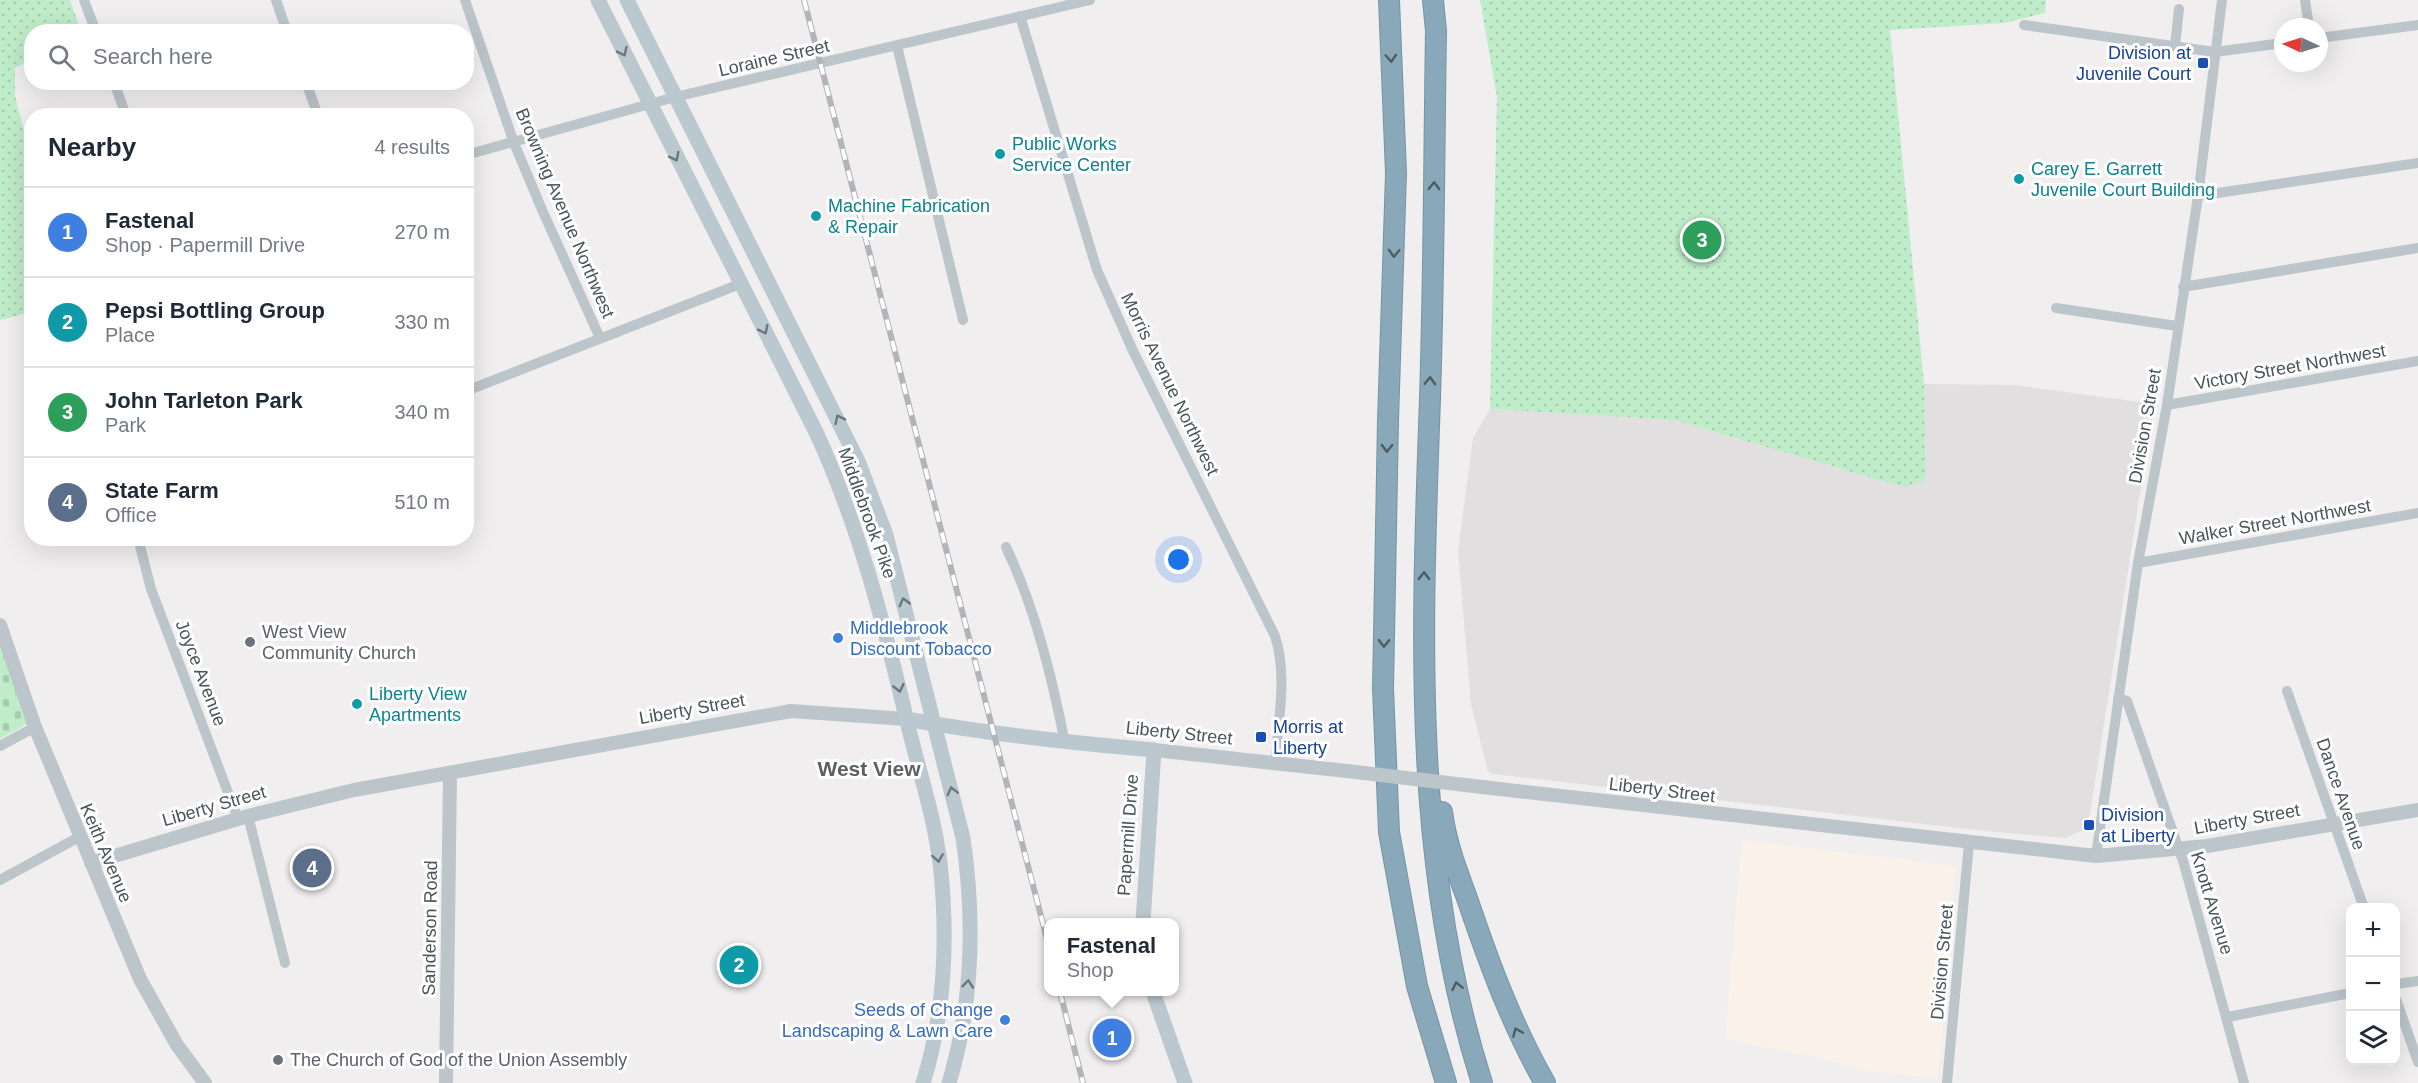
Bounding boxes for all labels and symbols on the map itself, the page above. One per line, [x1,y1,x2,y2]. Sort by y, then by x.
north arrow [2274,18,2328,72]
street label: Loraine Street [717,36,831,80]
place label: Division at Juvenile Court [2076,43,2191,84]
one-way arrow [616,46,627,57]
one-way arrow [1385,54,1398,63]
marker: Division at Juvenile Court [2196,56,2210,70]
street label: Browning Avenue Northwest [512,105,618,321]
place label: Public Works Service Center [1012,134,1131,175]
marker: Public Works Service Center [993,147,1007,161]
one-way arrow [668,150,679,161]
place label: Carey E. Garrett Juvenile Court Building [2031,159,2215,200]
marker: Carey E. Garrett Juvenile Court Building [2012,172,2026,186]
one-way arrow [1428,182,1440,191]
place label: Machine Fabrication & Repair [828,196,990,237]
marker: Machine Fabrication & Repair [809,209,823,223]
pin: 3 [1682,218,1722,262]
one-way arrow [1387,249,1400,258]
street label: Morris Avenue Northwest [1117,289,1223,479]
one-way arrow [757,324,768,335]
street label: Victory Street Northwest [2193,340,2387,394]
street label: Division Street [2125,367,2165,485]
one-way arrow [1424,377,1436,386]
one-way arrow [834,415,846,426]
one-way arrow [1381,444,1393,453]
street label: Middlebrook Pike [834,445,900,581]
street label: Walker Street Northwest [2178,495,2372,549]
your location [1164,545,1193,574]
one-way arrow [1418,572,1430,581]
one-way arrow [898,598,911,608]
street label: Joyce Avenue [172,617,230,729]
place label: Middlebrook Discount Tobacco [850,618,992,659]
place label: West View Community Church [262,622,416,663]
marker: Middlebrook Discount Tobacco [831,631,845,645]
marker: West View Community Church [243,635,257,649]
one-way arrow [1377,639,1390,648]
one-way arrow [892,683,905,693]
place label: Liberty View Apartments [369,684,468,725]
street label: Liberty Street [638,690,746,728]
marker: Liberty View Apartments [350,697,364,711]
street label: Liberty Street [1125,717,1233,749]
place label: Morris at Liberty [1273,717,1343,758]
marker: Morris at Liberty [1254,730,1268,744]
street label: Dance Avenue [2313,736,2369,852]
district label: West View [817,757,921,780]
street label: Papermill Drive [1114,773,1142,897]
street label: Liberty Street [1608,774,1716,806]
street label: Liberty Street [160,782,268,830]
one-way arrow [946,787,959,797]
street label: Keith Avenue [76,800,136,906]
street label: Liberty Street [2193,800,2301,838]
place label: Division at Liberty [2101,805,2175,846]
marker: Division at Liberty [2082,818,2096,832]
pin: 4 [292,846,332,890]
street label: Knott Avenue [2187,849,2237,957]
one-way arrow [932,853,944,862]
street label: Sanderson Road [419,860,441,996]
street label: Division Street [1927,903,1957,1021]
pin: 2 [720,942,758,988]
one-way arrow [961,980,974,989]
one-way arrow [1452,981,1465,991]
place label: Seeds of Change Landscaping & Lawn Care [782,1000,993,1041]
marker: Seeds of Change Landscaping & Lawn Care [998,1013,1012,1027]
pin: 1 [1092,1016,1132,1060]
one-way arrow [1513,1027,1525,1038]
place label: The Church of God of the Union Assembly [290,1050,627,1070]
marker: The Church of God of the Union Assembly [271,1053,285,1067]

